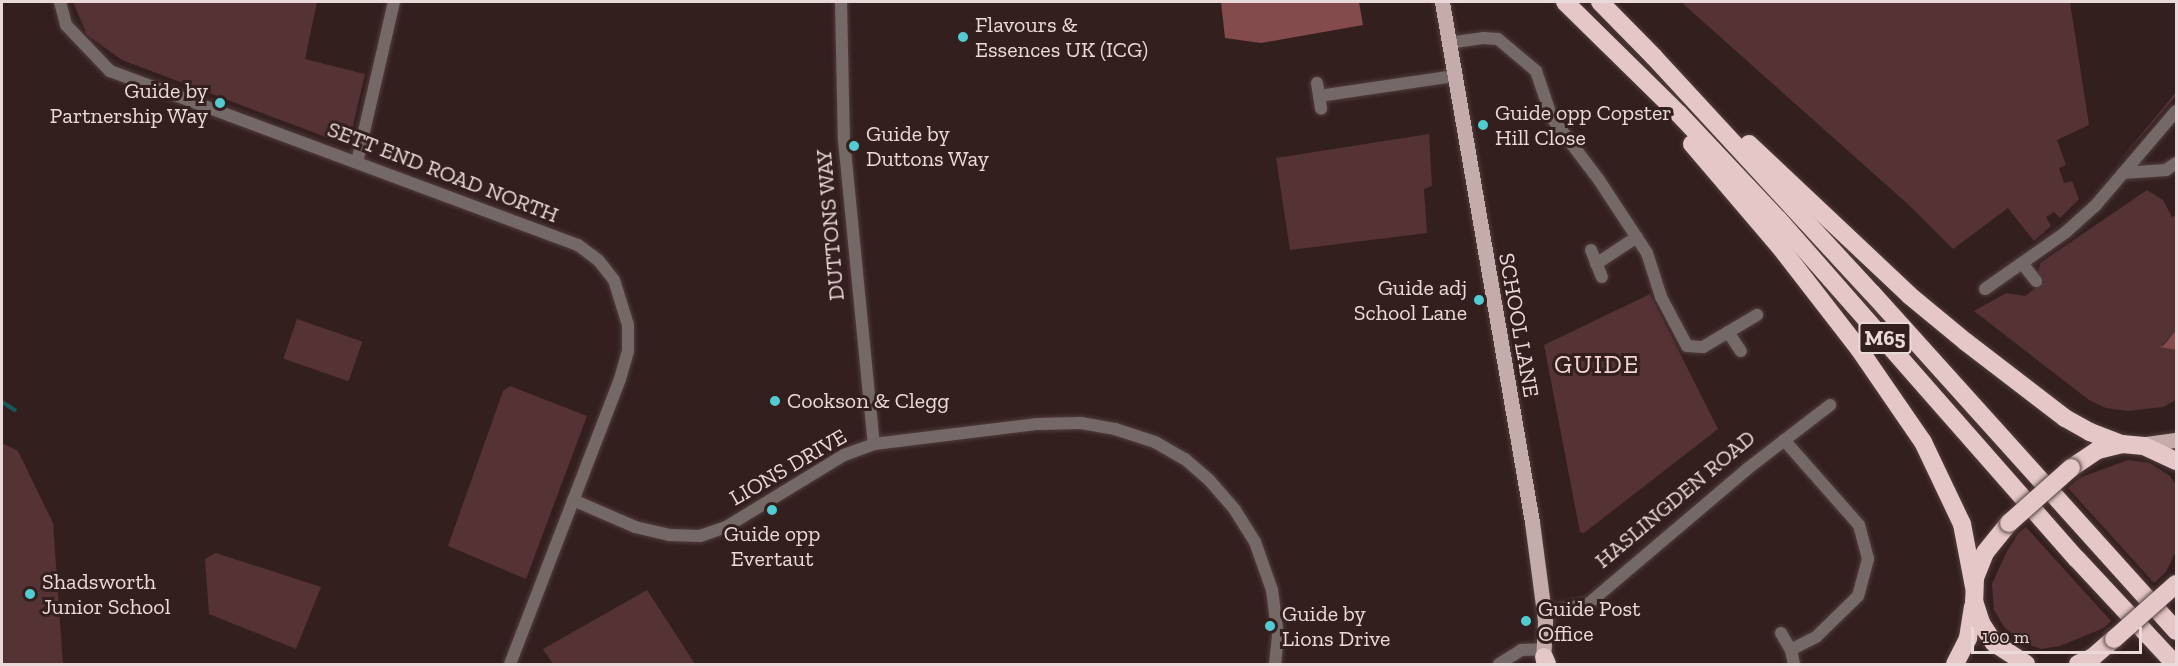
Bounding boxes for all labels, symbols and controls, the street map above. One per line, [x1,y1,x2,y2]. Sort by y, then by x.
place label: Flavours & Essences UK (ICG) [975,11,1148,62]
marker: Flavours & Essences UK (ICG) [956,30,970,44]
place label: Guide by Partnership Way [49,77,208,128]
marker: Guide by Partnership Way [213,96,227,110]
place label: Guide opp Copster Hill Close [1495,99,1672,150]
street label: SETT END ROAD NORTH [324,116,562,228]
marker: Guide opp Copster Hill Close [1476,118,1490,132]
place label: Guide by Duttons Way [866,120,990,172]
marker: Guide by Duttons Way [847,139,861,153]
street label: DUTTONS WAY [810,148,850,302]
street label: SCHOOL LANE [1493,251,1545,399]
place label: Guide adj School Lane [1354,274,1467,326]
marker: Guide adj School Lane [1472,293,1486,307]
road number: M65 [1858,320,1912,356]
district label: GUIDE [1554,349,1640,381]
place label: Cookson & Clegg [787,388,949,414]
marker: Cookson & Clegg [768,394,782,408]
street label: LIONS DRIVE [725,423,851,511]
street label: HASLINGDEN ROAD [1590,424,1760,574]
marker: Guide opp Evertaut [765,503,779,517]
place label: Guide opp Evertaut [724,520,820,572]
place label: Shadsworth Junior School [42,568,171,620]
marker: Shadsworth Junior School [23,587,37,601]
place label: Guide Post Office [1538,595,1640,646]
place label: Guide by Lions Drive [1282,600,1390,652]
marker: Guide Post Office [1519,614,1533,628]
scale bar [1974,615,2145,653]
marker: Guide by Lions Drive [1263,619,1277,633]
text: 100 m [1982,626,2029,648]

